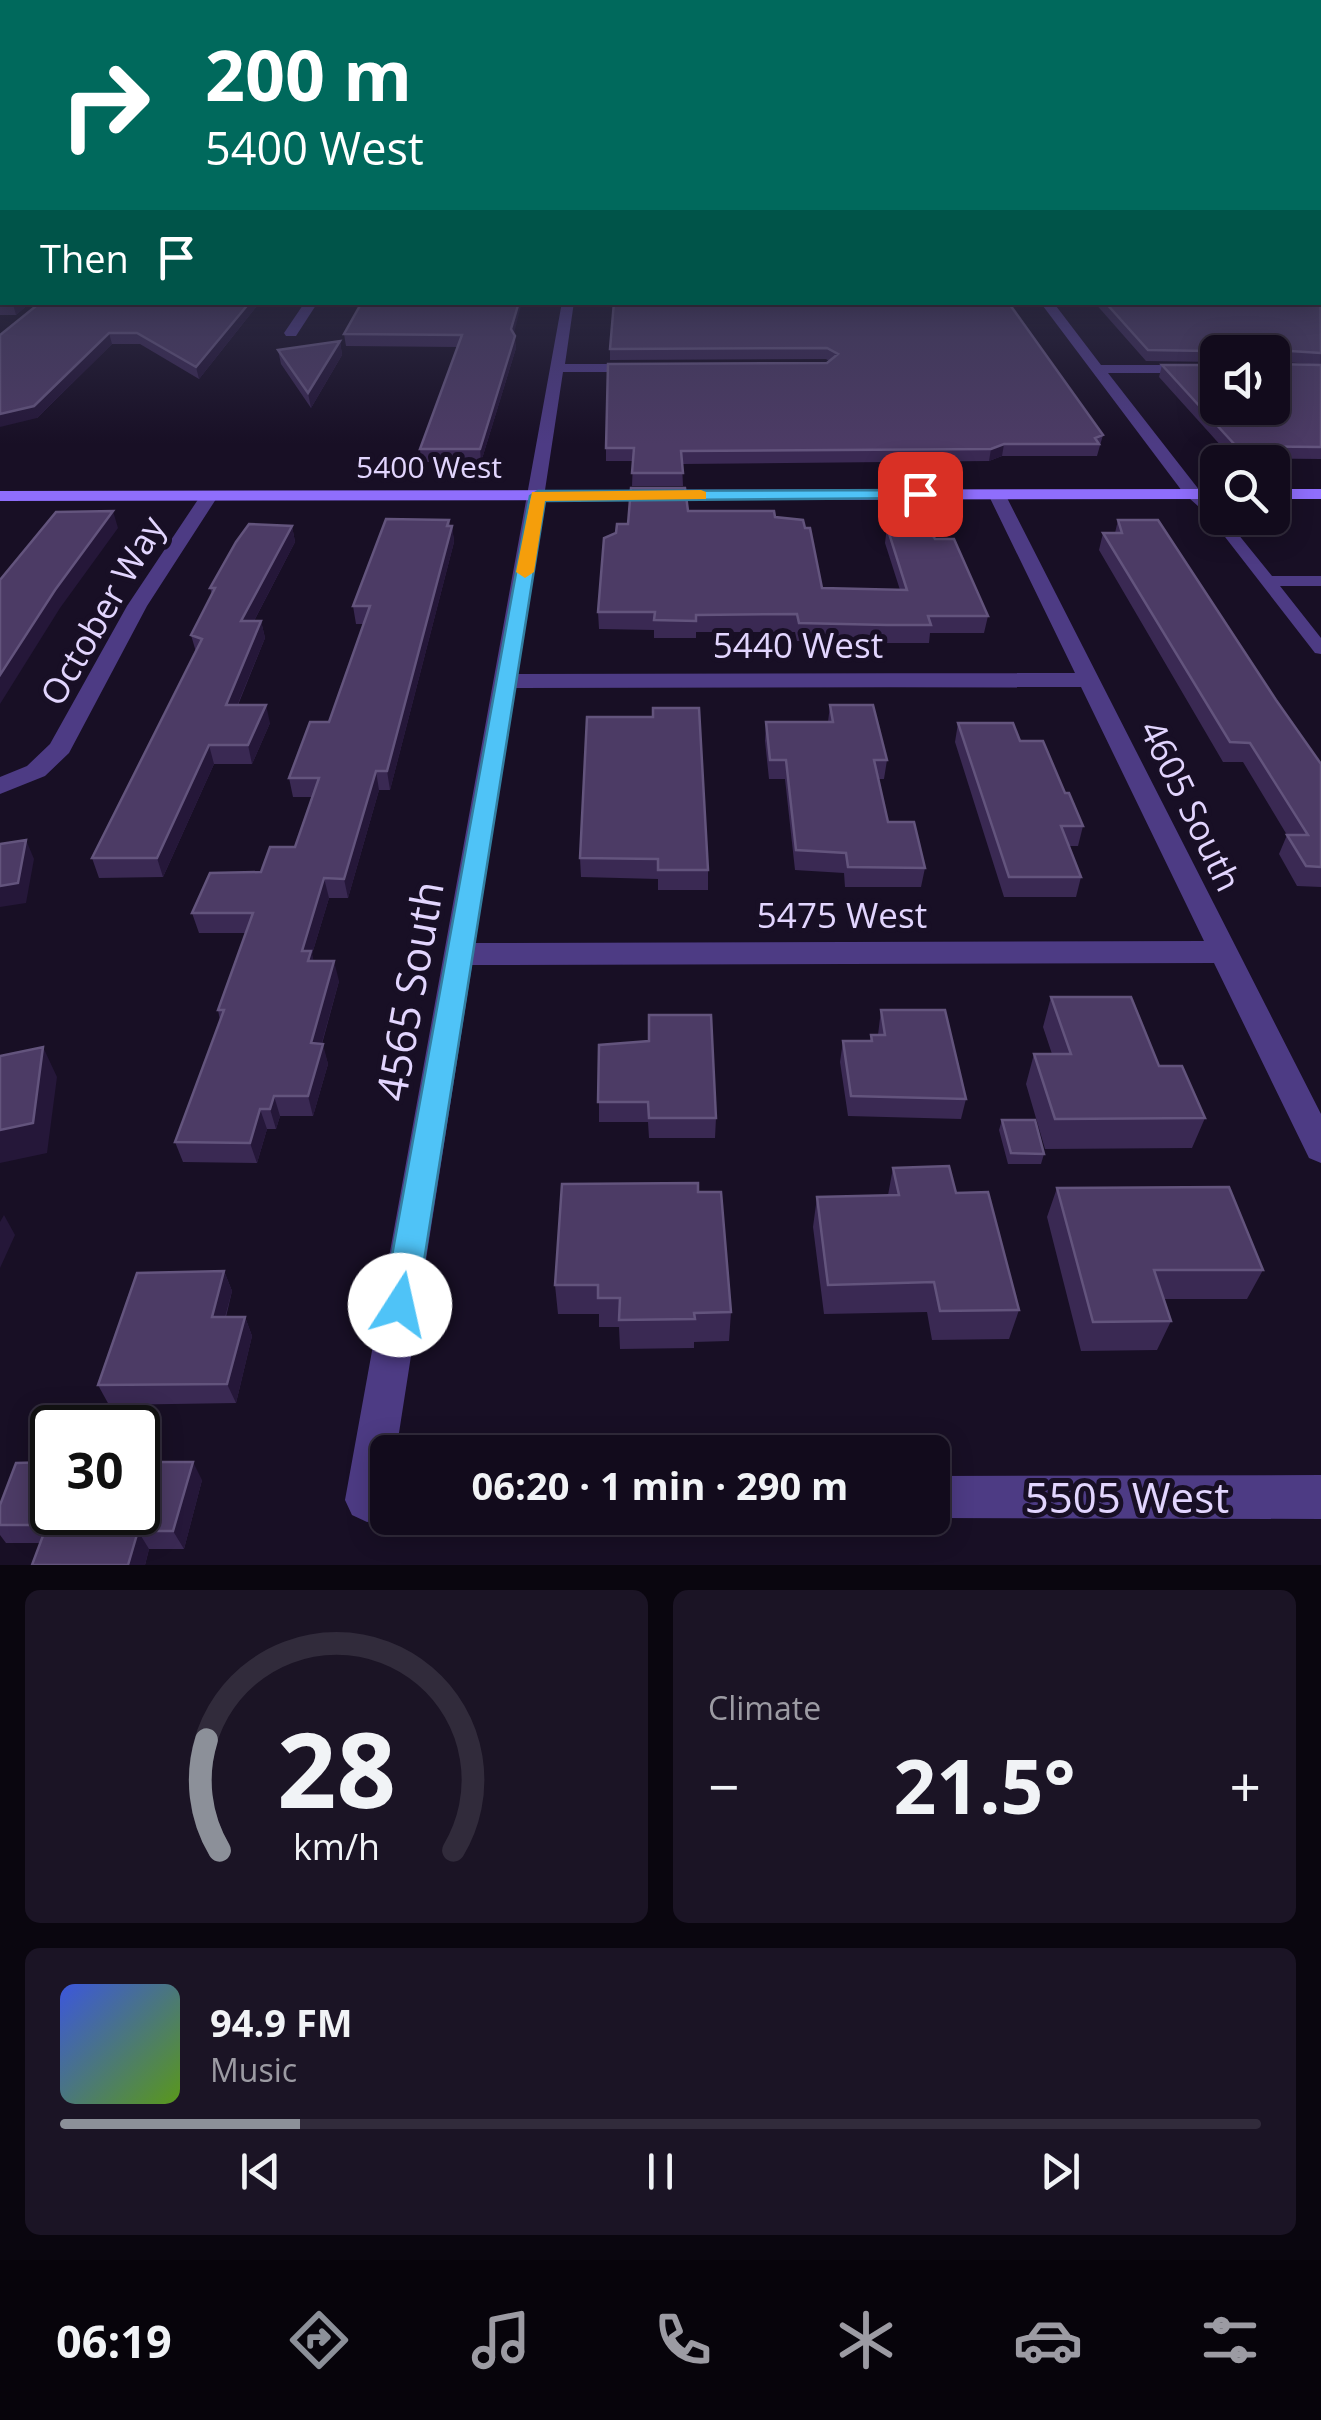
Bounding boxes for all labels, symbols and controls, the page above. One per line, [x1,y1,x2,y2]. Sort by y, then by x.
text: 200 m [205,26,412,122]
icon: right [40,40,170,170]
text: 5400 West [205,117,424,178]
icon: arrive [149,230,204,285]
text: Then [40,232,129,284]
map controls [1200,335,1290,535]
button: sound [1200,335,1290,425]
button: search [1200,445,1290,535]
street label: 5400 West [356,446,502,487]
pin [878,452,963,537]
icon: arrive [893,467,948,522]
street label: October Way [29,507,175,713]
street label: 5440 West [713,621,883,668]
street label: 4605 South [1130,712,1253,899]
street label: 4565 South [361,877,456,1105]
street label: 5475 West [757,891,927,938]
position arrow [348,1253,452,1357]
speed limit sign: 30 [30,1405,160,1535]
text: 06:20 · 1 min · 290 m [472,1459,848,1511]
street label: 5505 West [1025,1468,1229,1525]
text: Climate [708,1686,821,1729]
text: 28 [277,1697,396,1838]
text: 21.5° [893,1734,1076,1836]
text: − [708,1748,739,1823]
text: + [1230,1748,1261,1823]
text: km/h [293,1822,380,1870]
text: 94.9 FM [210,1996,353,2048]
text: Music [210,2048,297,2091]
icon: previous [233,2144,288,2199]
icon: pause [633,2144,688,2199]
icon: next [1033,2144,1088,2199]
icon: directions [284,2305,354,2375]
icon: music [466,2305,536,2375]
icon: phone [648,2305,718,2375]
icon: climate [831,2305,901,2375]
icon: car [1013,2305,1083,2375]
icon: filters [1195,2305,1265,2375]
text: 06:19 [56,2310,172,2371]

